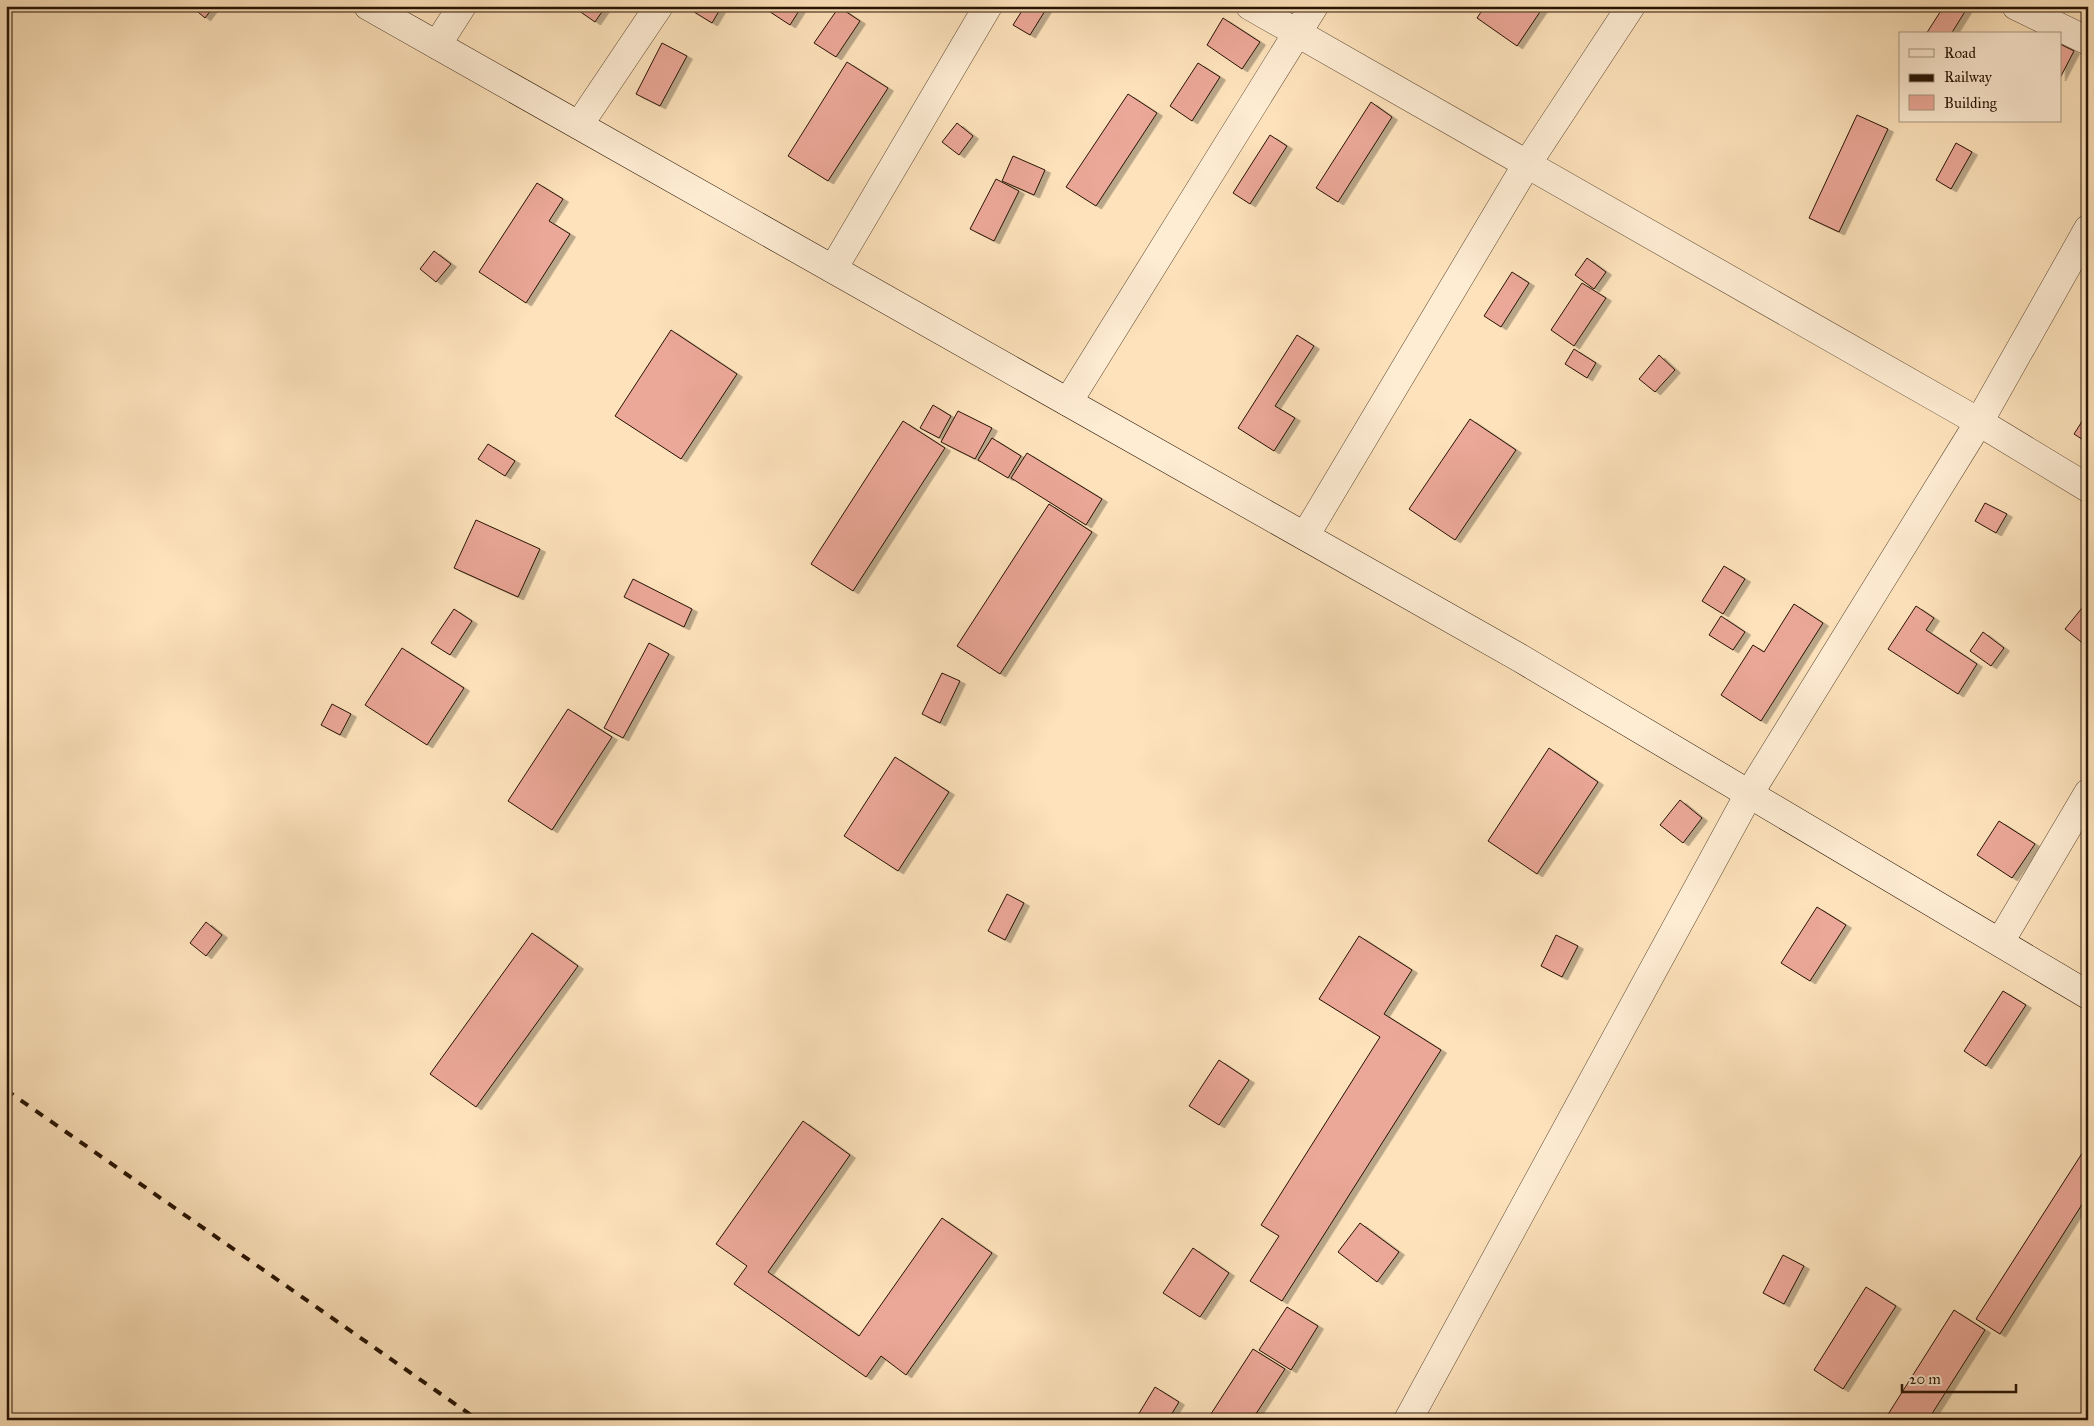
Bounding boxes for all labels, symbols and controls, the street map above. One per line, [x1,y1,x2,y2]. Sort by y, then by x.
legend [1899,32,2062,122]
text: Road [1944,44,1976,62]
text: Railway [1944,68,1993,86]
text: Building [1944,94,1998,112]
scale bar [1902,1361,2015,1393]
text: 20 m [1909,1370,1941,1388]

